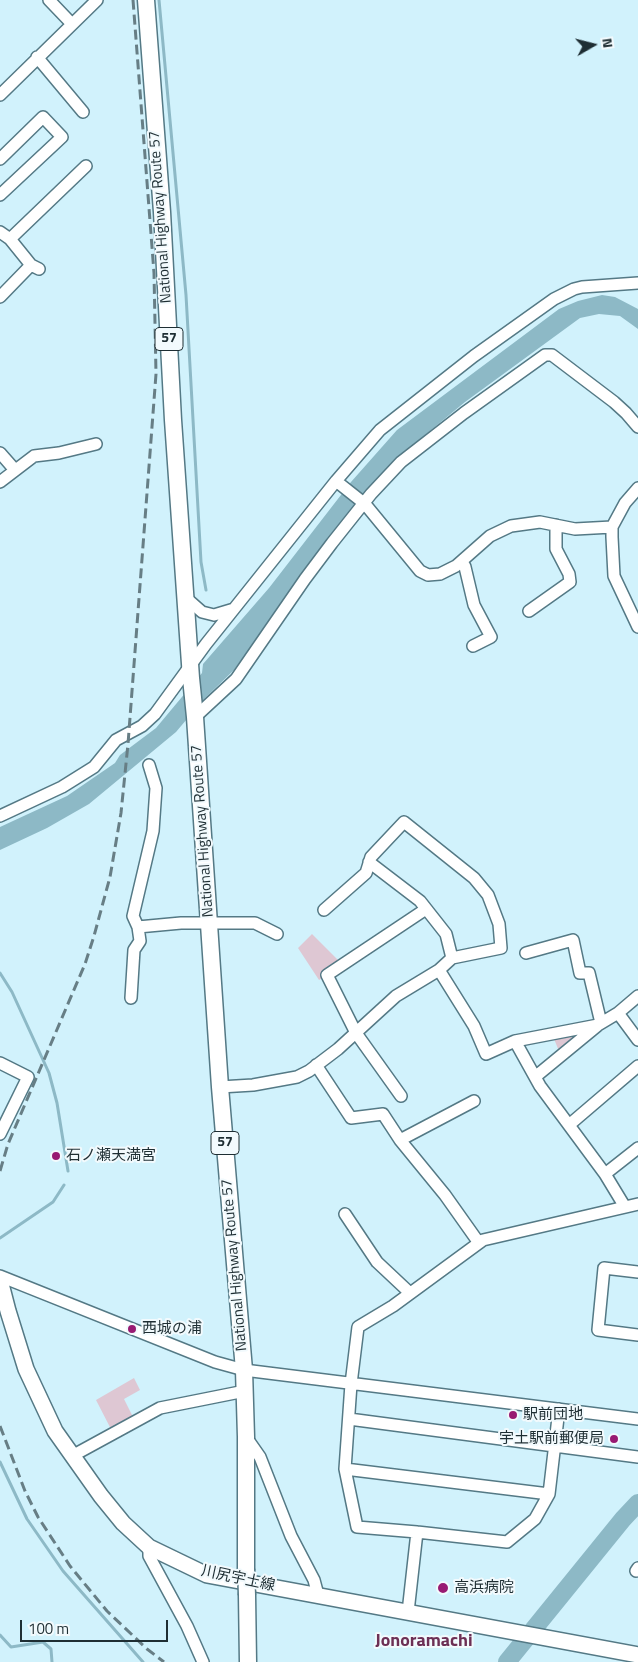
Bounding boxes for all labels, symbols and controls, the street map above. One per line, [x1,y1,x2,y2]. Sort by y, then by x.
north arrow [568,20,618,70]
text: N [597,37,619,49]
street label: National Highway Route 57 [146,130,176,304]
road number: 57 [155,328,183,350]
street label: National Highway Route 57 [188,744,218,918]
road number: 57 [211,1132,239,1154]
place label: 石ノ瀬天満宮 [66,1147,156,1165]
marker: 石ノ瀬天満宮 [50,1150,62,1162]
street label: National Highway Route 57 [219,1178,251,1352]
place label: 西城の浦 [142,1320,202,1338]
marker: 西城の浦 [126,1323,138,1335]
place label: 駅前団地 [523,1406,583,1424]
marker: 駅前団地 [507,1409,519,1421]
place label: 宇土駅前郵便局 [499,1430,604,1448]
marker: 宇土駅前郵便局 [608,1433,620,1445]
street label: 川尻宇土線 [199,1562,277,1596]
place label: 高浜病院 [454,1579,514,1597]
marker: 高浜病院 [436,1581,450,1595]
scale bar [22,1610,170,1642]
text: 100 m [28,1617,69,1640]
district label: Jonoramachi [375,1631,473,1653]

